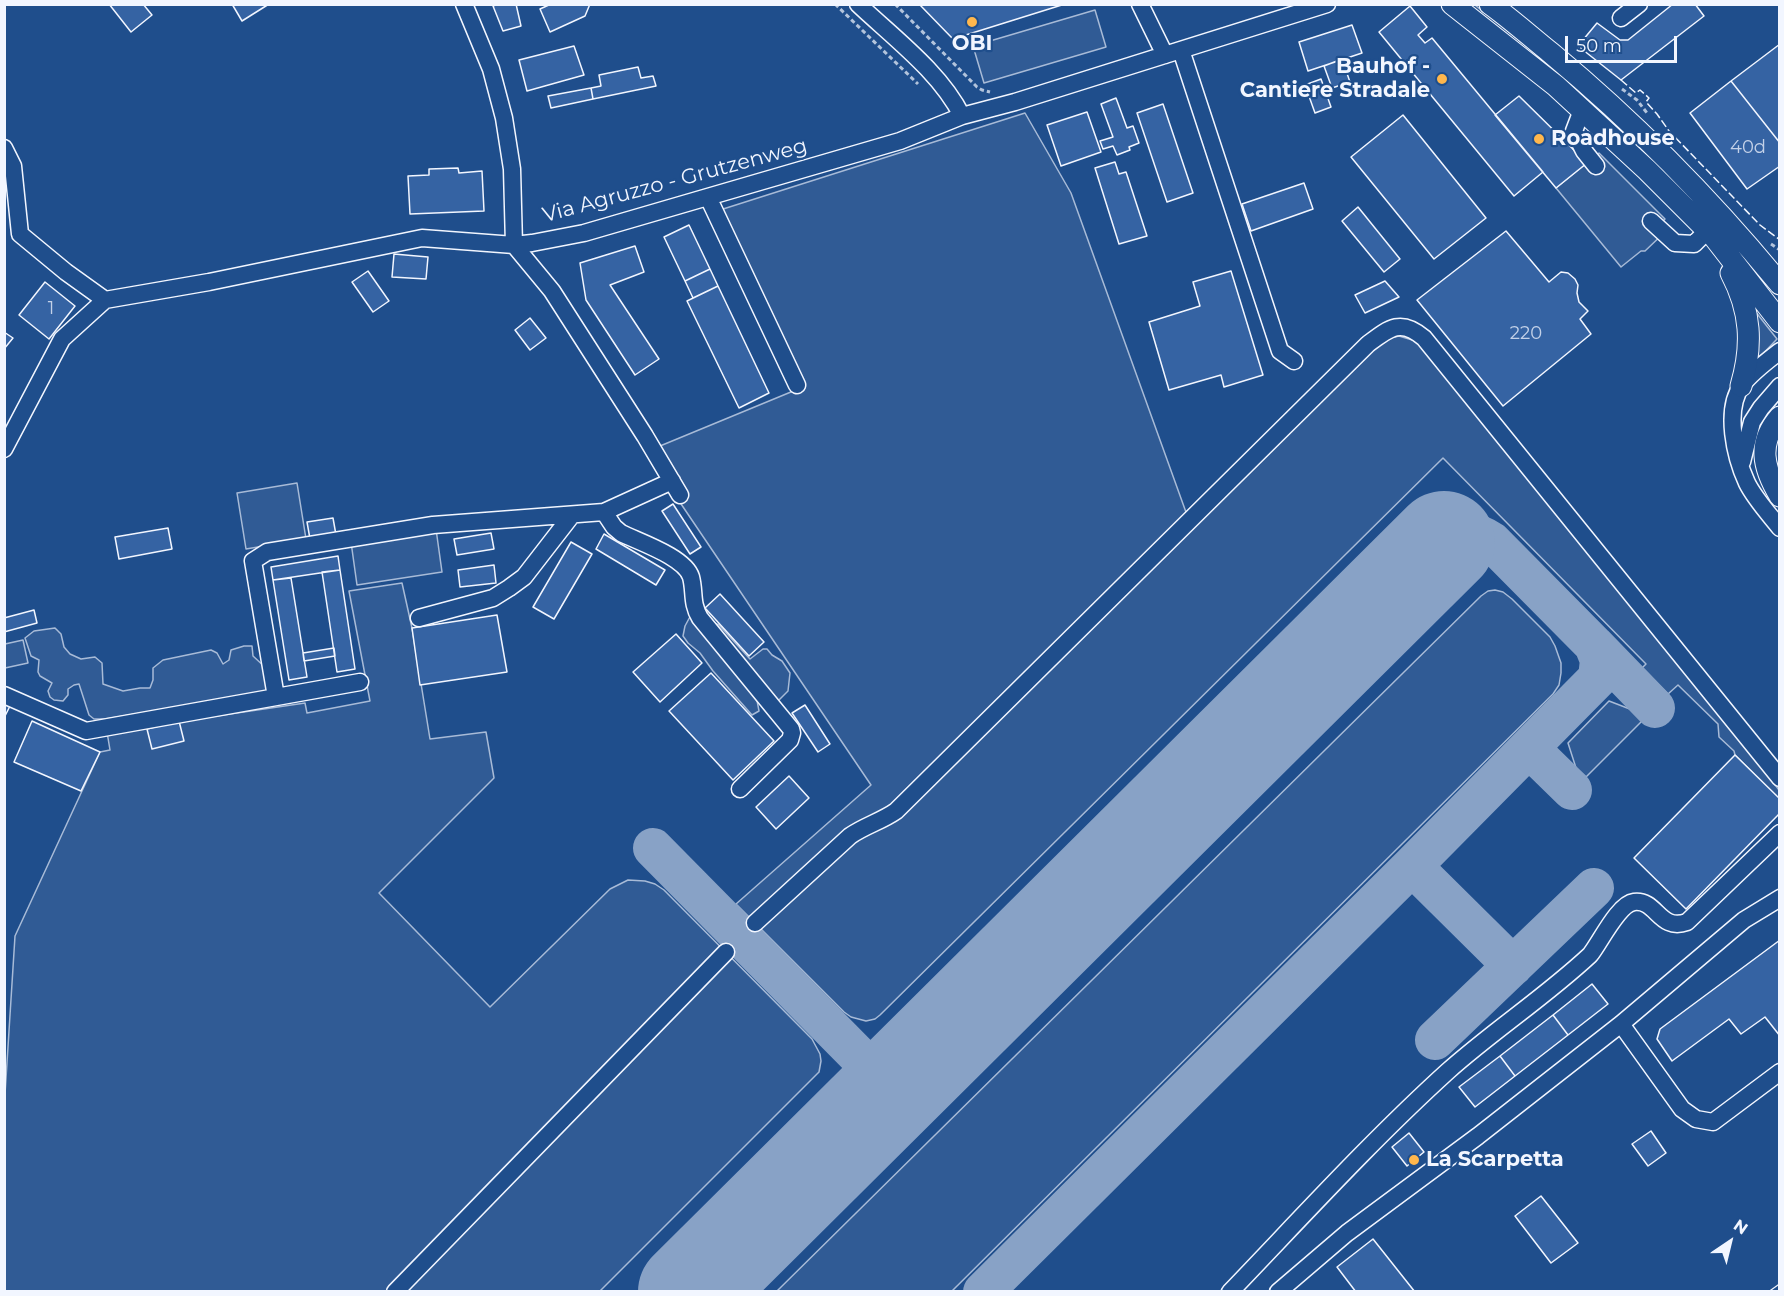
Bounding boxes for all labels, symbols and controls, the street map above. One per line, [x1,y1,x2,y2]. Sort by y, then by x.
marker: OBI [965,15,979,29]
scale bar [1568,24,1680,62]
place label: OBI [952,31,992,57]
text: 50 m [1576,35,1622,57]
place label: Bauhof - Cantiere Stradale [1240,54,1430,104]
marker: Bauhof - Cantiere Stradale [1435,72,1449,86]
place label: Roadhouse [1551,126,1675,152]
marker: Roadhouse [1532,132,1546,146]
street label: Via Agruzzo - Grutzenweg [540,134,810,228]
house number: 40d [1730,137,1766,159]
house number: 1 [48,298,54,320]
house number: 220 [1510,323,1542,345]
place label: La Scarpetta [1426,1147,1564,1173]
marker: La Scarpetta [1407,1153,1421,1167]
north arrow [1700,1212,1760,1272]
text: N [1730,1215,1751,1238]

